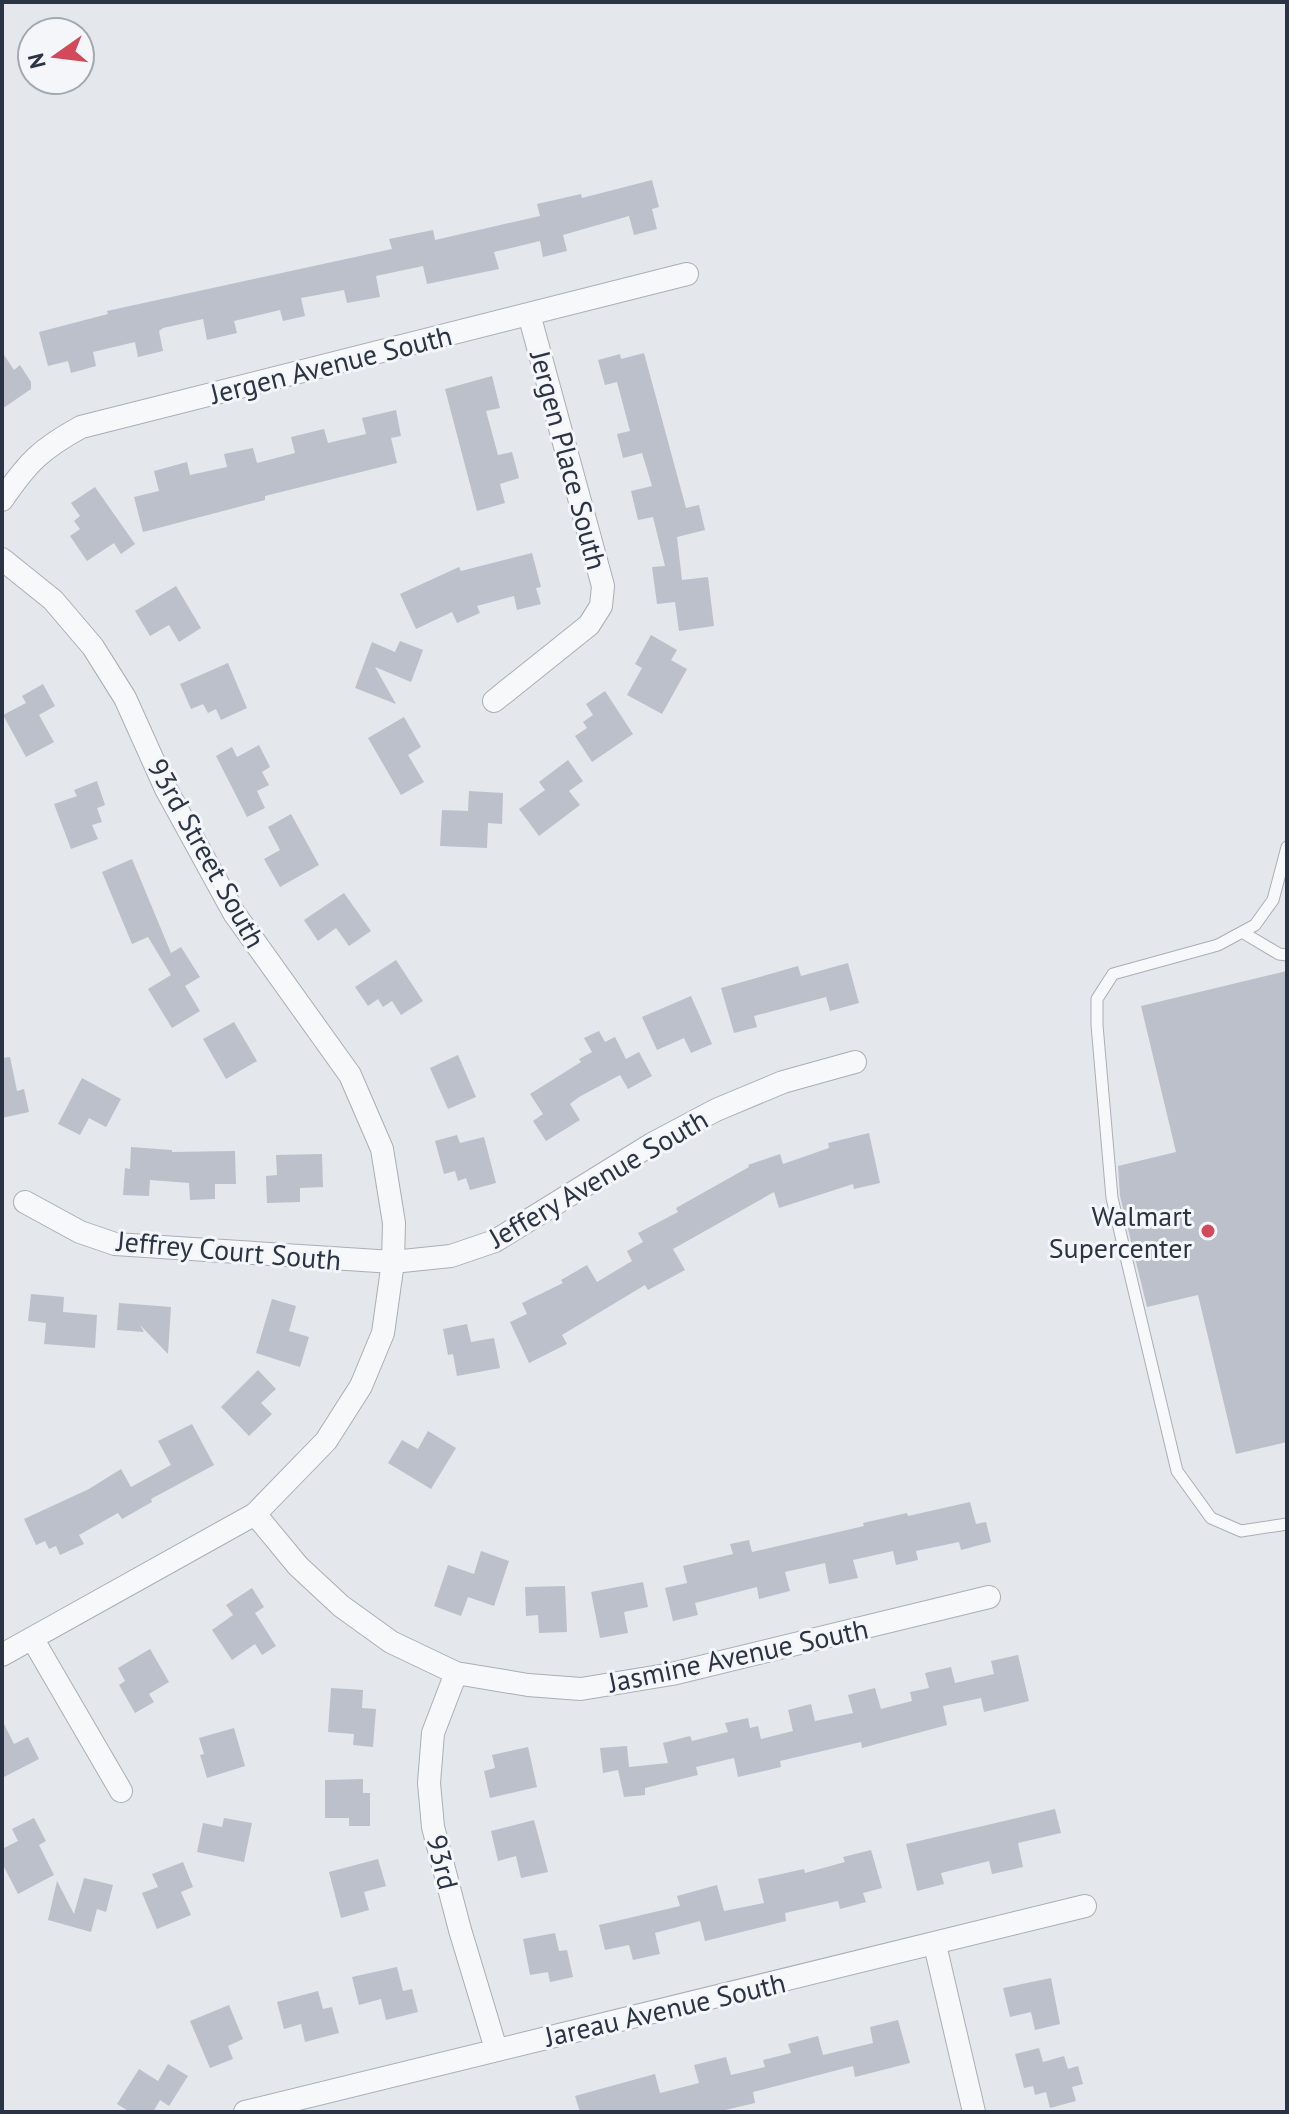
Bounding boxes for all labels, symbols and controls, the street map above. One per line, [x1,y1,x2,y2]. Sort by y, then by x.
north arrow [16,16,96,96]
text: N [21,50,52,71]
street label: Jergen Avenue South [205,316,456,412]
street label: Jergen Place South [522,346,616,574]
street label: 93rd Street South [140,752,274,954]
street label: Jeffery Avenue South [481,1100,714,1256]
place label: Walmart Supercenter [1049,1197,1193,1266]
street label: Jeffrey Court South [114,1222,343,1278]
marker: Walmart Supercenter [1199,1222,1217,1240]
street label: Jasmine Avenue South [604,1609,871,1701]
street label: 93rd [418,1831,468,1893]
street label: Jareau Avenue South [540,1963,789,2055]

